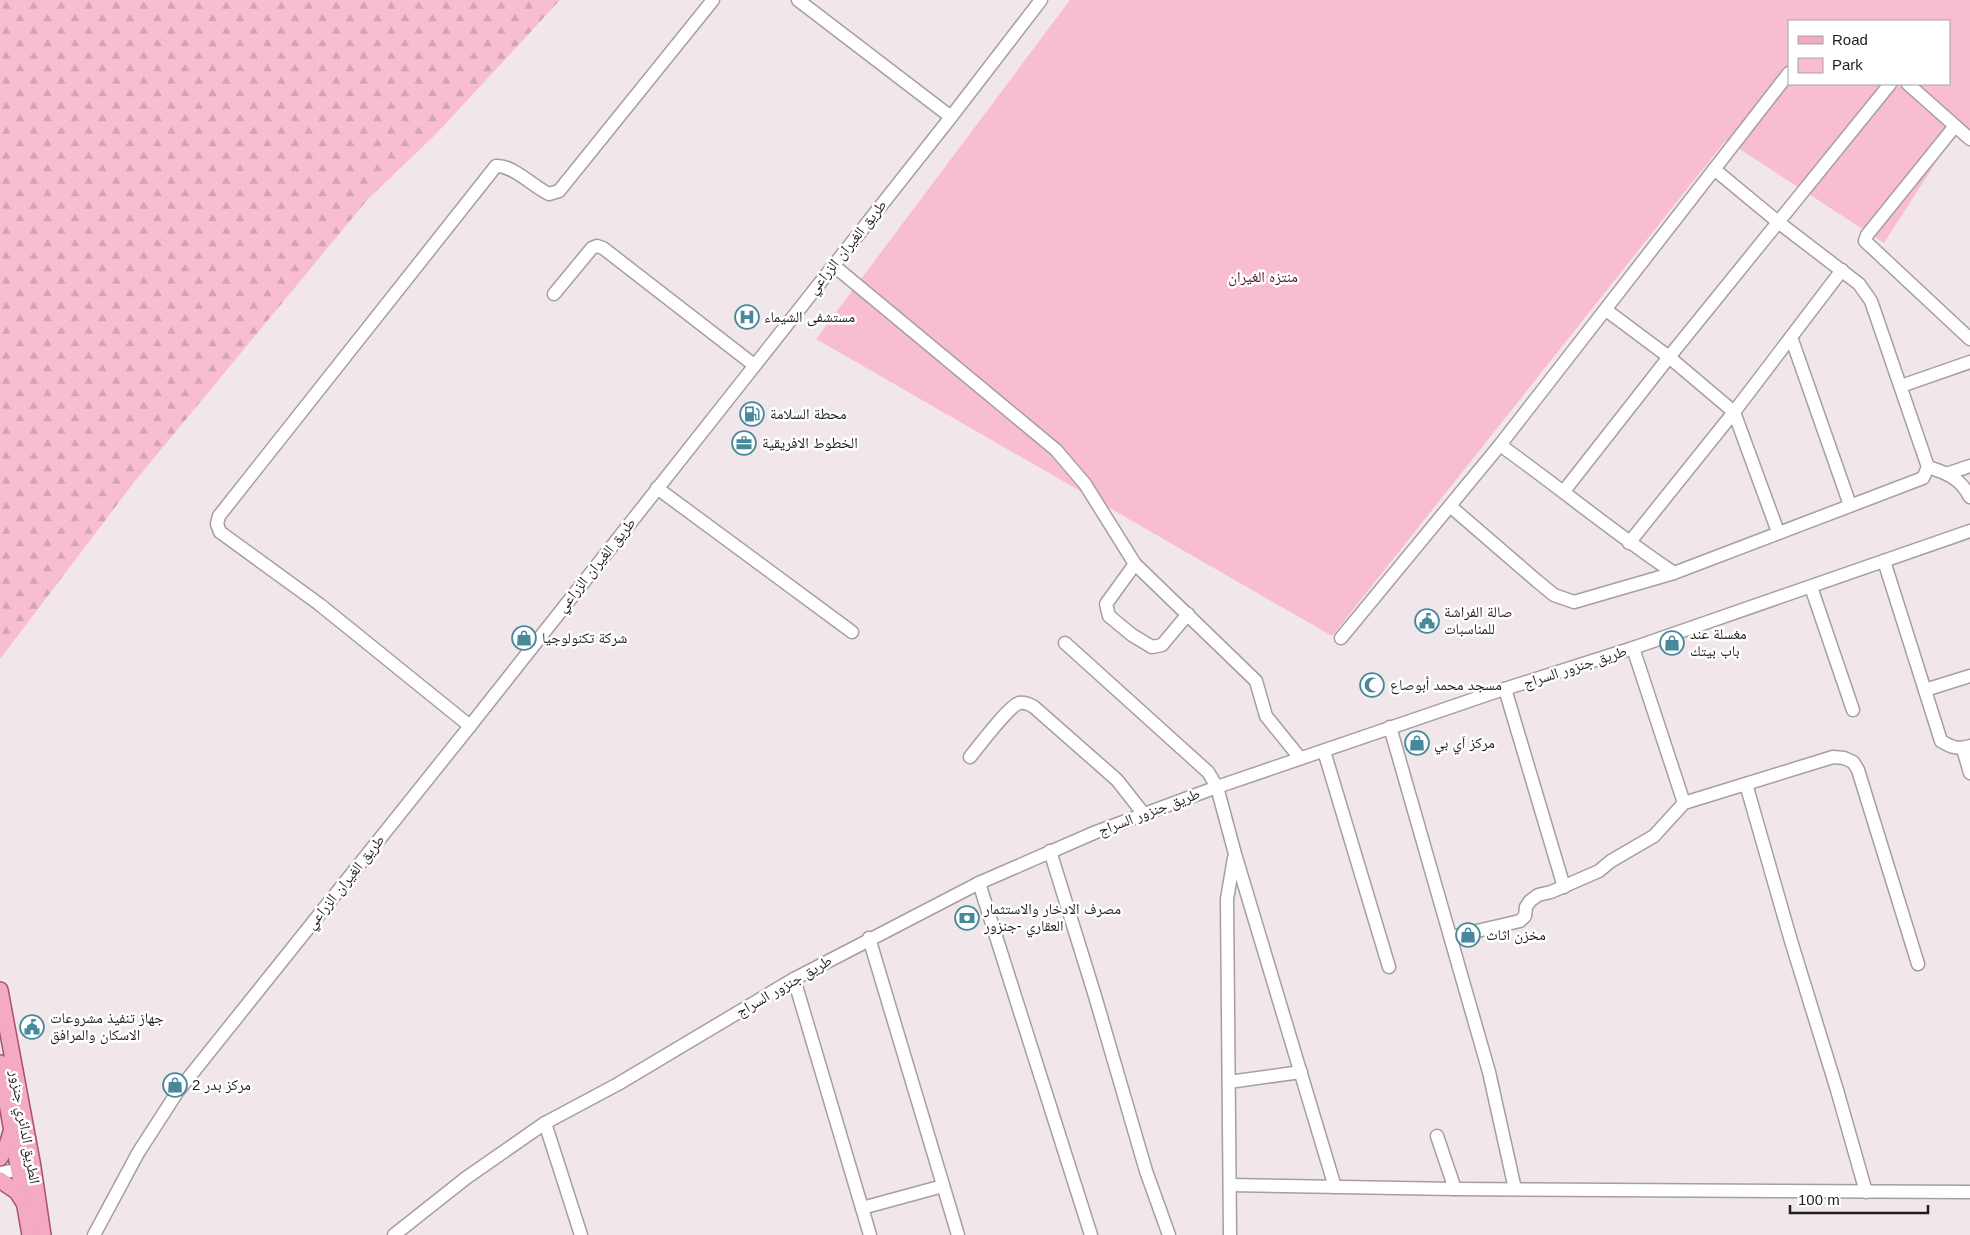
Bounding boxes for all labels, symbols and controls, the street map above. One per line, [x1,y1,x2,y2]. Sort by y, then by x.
legend [1788,20,1950,85]
text: Road [1832,31,1868,48]
text: Park [1832,56,1863,73]
street label: طريق الغيران الزراعي [804,196,893,299]
park label: منتزه الغيران [1228,268,1298,287]
hospital icon: مستشفى الشيماء [734,304,760,330]
place label: مستشفى الشيماء [764,308,855,327]
fuel station icon: محطة السلامة [739,401,765,427]
place label: محطة السلامة [770,405,847,422]
office icon: الخطوط الافريقية [731,430,757,456]
place label: الخطوط الافريقية [762,434,858,452]
street label: طريق الغيران الزراعي [553,514,642,617]
place label: صالة الفراشة للمناسبات [1444,603,1513,637]
public building icon: صالة الفراشة للمناسبات [1414,608,1440,634]
shop icon: شركة تكنولوجيا [511,625,537,651]
place label: مغسلة عند باب بيتك [1690,625,1747,659]
place label: شركة تكنولوجيا [542,629,628,647]
shop icon: مغسلة عند باب بيتك [1659,630,1685,656]
street label: طريق جنزور السراج [1521,642,1629,693]
mosque icon: مسجد محمد أبوصاع [1359,672,1385,698]
place label: مسجد محمد أبوصاع [1390,676,1502,695]
shop icon: مركز اَي بي [1404,730,1430,756]
place label: مركز اَي بي [1434,734,1495,755]
street label: طريق جنزور السراج [1095,784,1203,841]
street label: طريق الغيران الزراعي [302,831,391,934]
place label: مصرف الادخار والاستثمار العقاري -جنزور [983,900,1121,938]
bank icon: مصرف الادخار والاستثمار العقاري -جنزور [954,905,980,931]
shop icon: مخزن اثاث [1455,922,1481,948]
place label: مخزن اثاث [1486,926,1546,945]
street label: طريق جنزور السراج [733,951,836,1022]
place label: جهاز تنفيذ مشروعات الاسكان والمرافق [50,1009,164,1045]
public building icon: جهاز تنفيذ مشروعات الاسكان والمرافق [19,1014,45,1040]
street label: الطريق الدائري جنزور [3,1068,44,1186]
shop icon: مركز بدر 2 [162,1072,188,1098]
place label: مركز بدر 2 [192,1076,251,1094]
scale bar [1790,1182,1928,1214]
text: 100 m [1798,1191,1840,1208]

